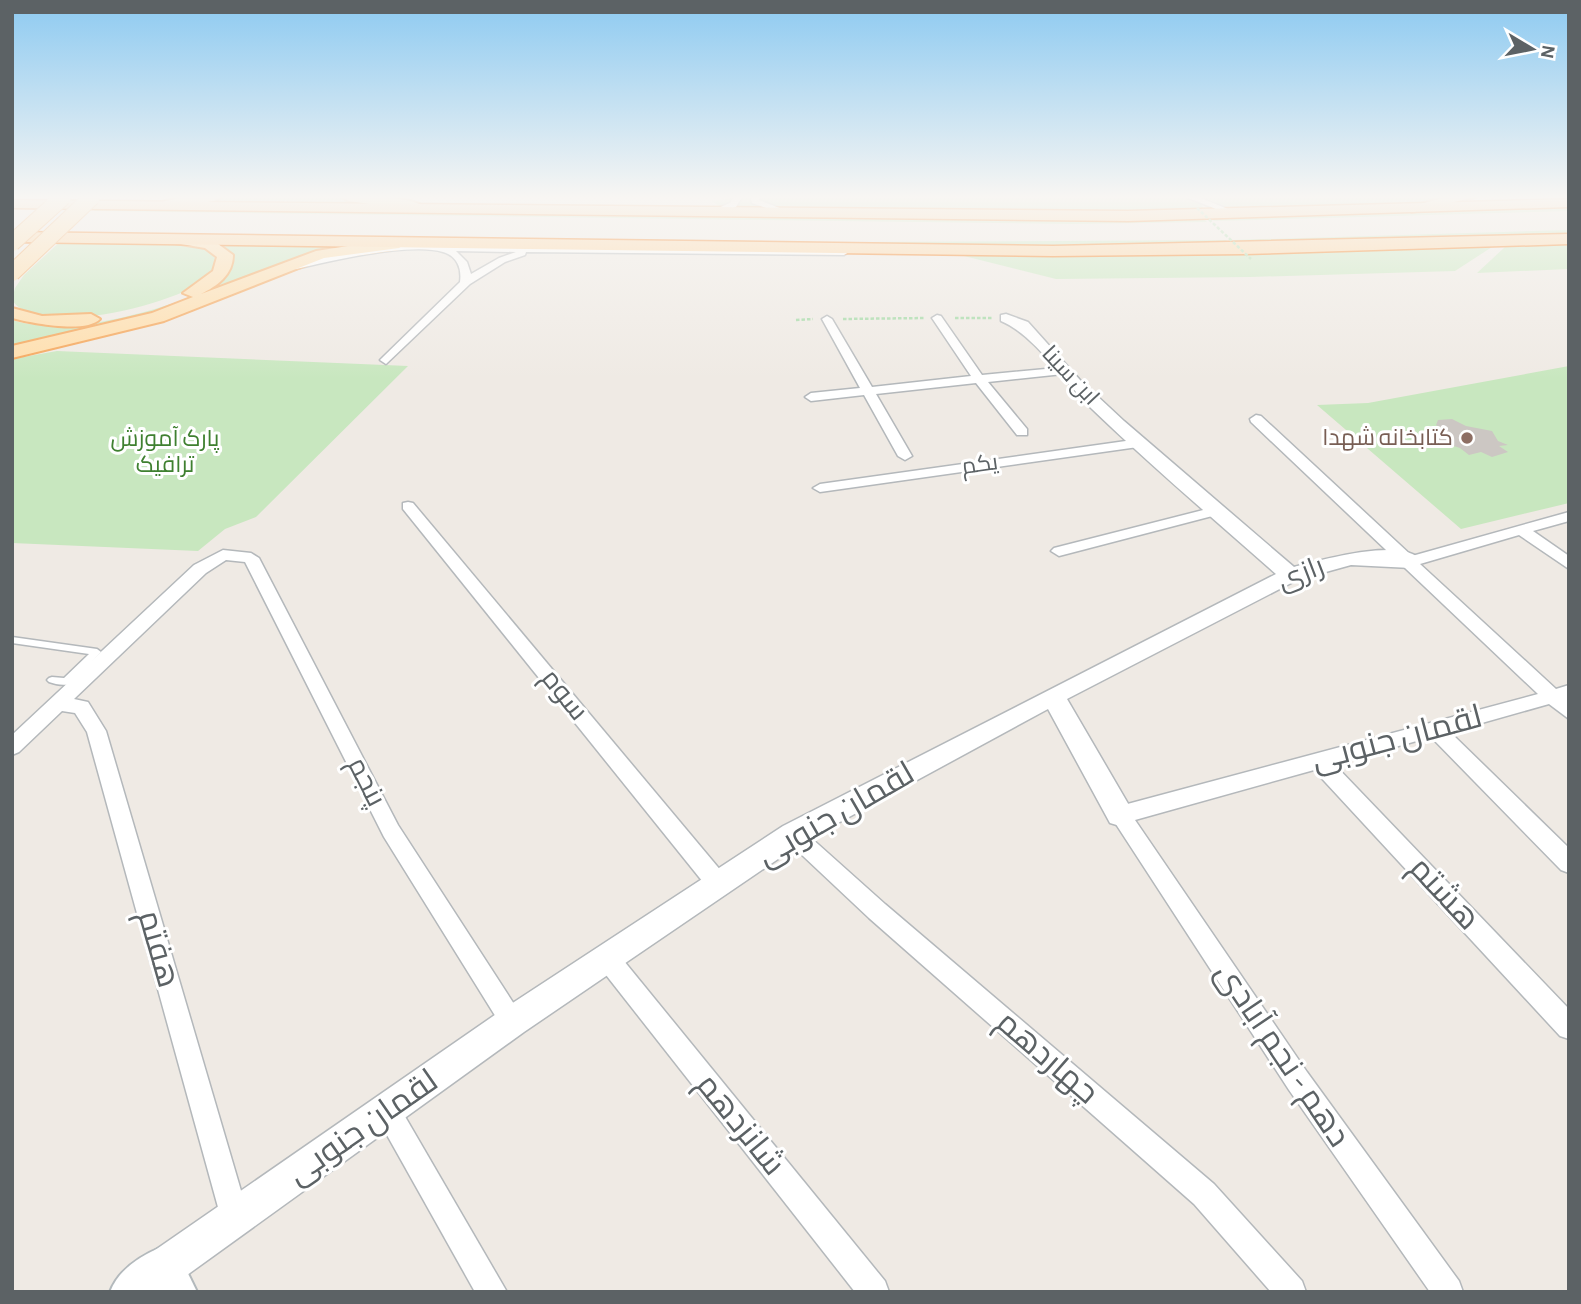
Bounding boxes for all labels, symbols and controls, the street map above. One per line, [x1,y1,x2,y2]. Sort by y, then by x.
north arrow [1497,14,1567,84]
text: N [1537,44,1558,60]
street label: ابن سینا [1036,342,1103,411]
park label: پارک آموزش ترافیک [111,426,219,477]
place label: کتابخانه شهدا [1322,426,1453,451]
marker: کتابخانه شهدا [1459,430,1475,446]
street label: یکم [960,451,1000,482]
street label: رازی [1274,552,1328,596]
street label: سوم [532,664,593,728]
street label: لقمان جنوبی [1308,700,1486,779]
street label: پنجم [338,753,390,813]
street label: لقمان جنوبی [752,757,921,875]
street label: هشتم [1400,851,1486,939]
street label: هفتم [127,907,185,993]
street label: دهم - نجم آبادی [1205,955,1358,1155]
street label: چهاردهم [987,1005,1104,1114]
street label: لقمان جنوبی [282,1064,445,1193]
street label: شانزدهم [686,1067,791,1184]

